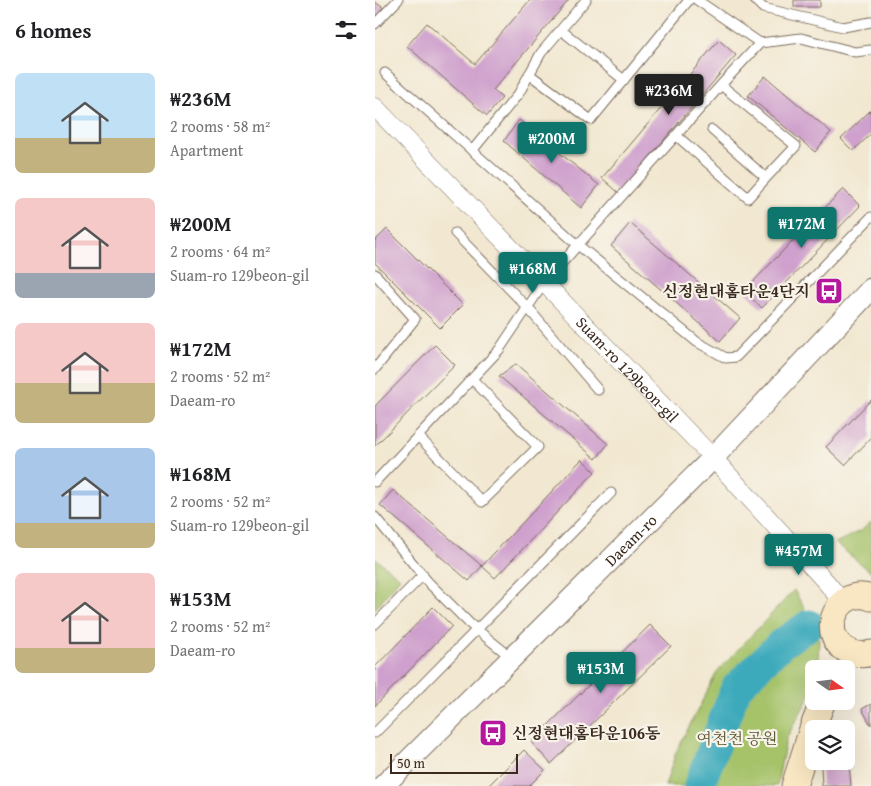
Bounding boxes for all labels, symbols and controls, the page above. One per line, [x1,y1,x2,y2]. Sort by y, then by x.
text: 6 homes [15,15,91,46]
icon: filters [332,16,360,44]
pin: ₩236M [634,74,704,116]
text: ₩236M [646,78,692,102]
text: ₩236M [170,83,232,114]
icon: home [55,93,115,153]
text: 2 rooms · 58 m² [170,114,270,138]
pin: ₩200M [517,121,587,164]
text: ₩200M [529,126,575,150]
text: Apartment [170,138,243,162]
pin: ₩172M [767,206,837,249]
text: ₩200M [170,208,232,239]
text: ₩172M [779,211,825,235]
icon: home [55,218,115,278]
text: 2 rooms · 64 m² [170,239,270,263]
pin: ₩168M [498,252,568,294]
text: ₩168M [510,256,556,280]
text: Suam-ro 129beon-gil [170,263,309,287]
bus stop icon: 신정현대홈타운4단지 [814,276,844,306]
place label: 신정현대홈타운4단지 [663,279,810,303]
street label: Suam-ro 129beon-gil [571,311,685,428]
text: ₩172M [170,333,232,364]
icon: home [55,343,115,403]
text: 2 rooms · 52 m² [170,364,270,388]
text: Daeam-ro [170,388,235,412]
text: ₩168M [170,458,232,489]
icon: home [55,468,115,528]
text: 2 rooms · 52 m² [170,489,270,513]
street label: Daeam-ro [599,508,662,572]
text: Suam-ro 129beon-gil [170,513,309,537]
pin: ₩457M [764,534,834,576]
text: ₩457M [776,538,822,562]
text: ₩153M [170,583,232,614]
icon: home [55,593,115,653]
text: 2 rooms · 52 m² [170,614,270,638]
text: Daeam-ro [170,638,235,662]
pin: ₩153M [566,652,636,694]
text: ₩153M [578,656,624,680]
north arrow [805,660,855,710]
map controls [805,660,855,770]
bus stop icon: 신정현대홈타운106동 [478,718,508,748]
button: layers [805,720,855,770]
place label: 신정현대홈타운106동 [512,721,661,745]
park label: 여천천 공원 [697,726,777,750]
scale bar [390,751,517,774]
text: 50 m [397,753,425,773]

